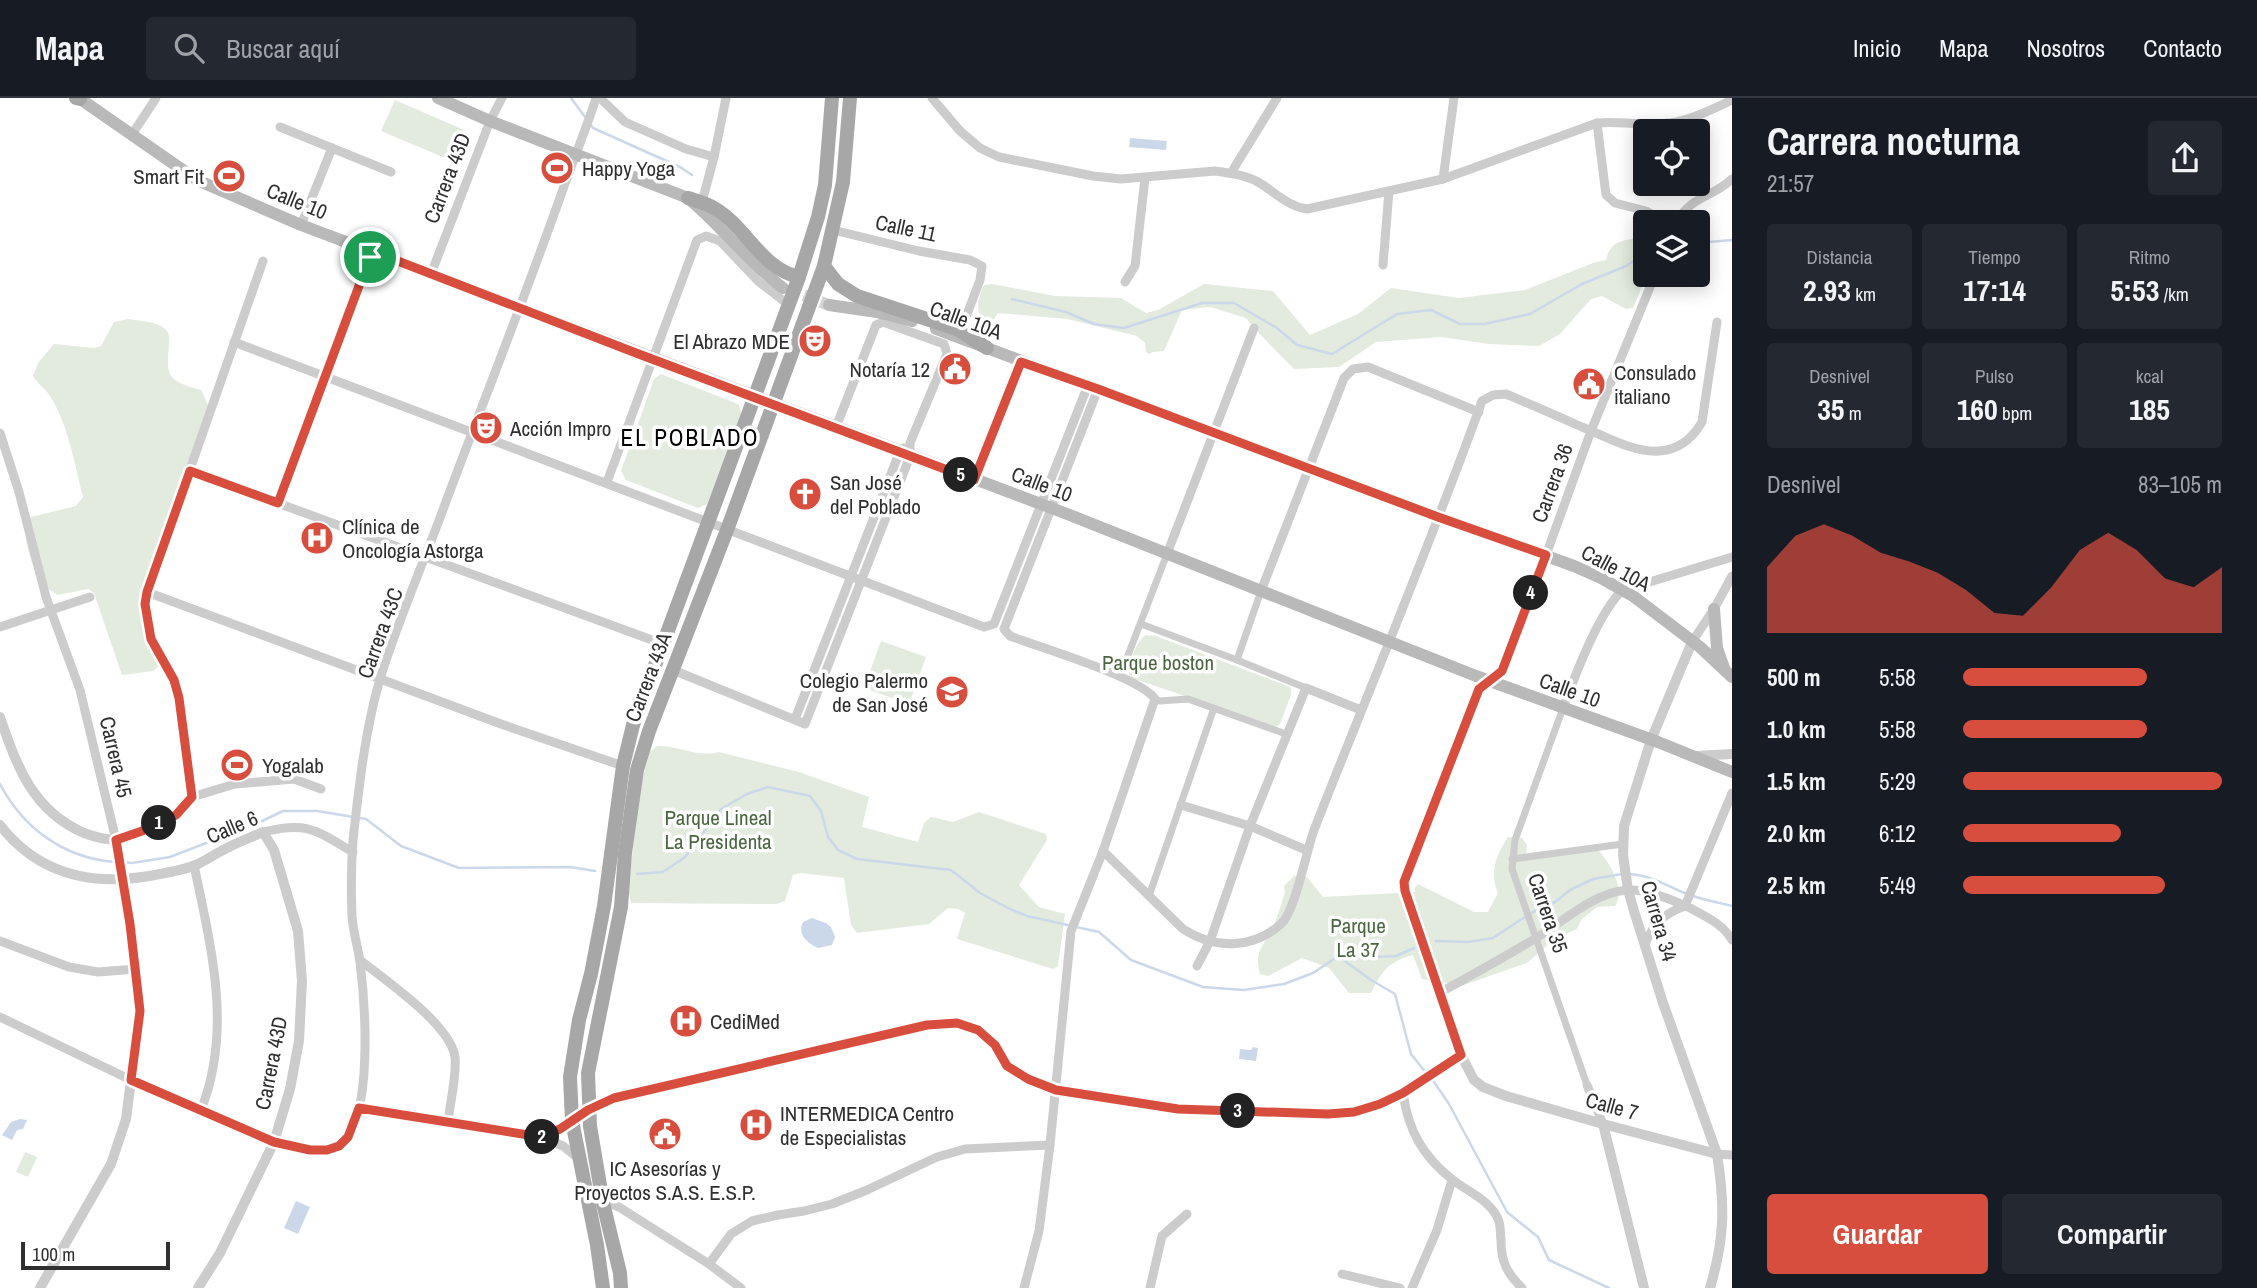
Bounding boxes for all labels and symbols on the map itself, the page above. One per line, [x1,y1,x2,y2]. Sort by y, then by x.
street label: Carrera 43D [416,129,478,227]
sports icon: Happy Yoga [538,149,576,187]
place label: Happy Yoga [582,154,676,183]
sports icon: Smart Fit [210,157,248,195]
place label: Smart Fit [133,162,204,191]
street label: Calle 10 [262,176,332,226]
street label: Calle 11 [873,207,940,249]
pin [340,227,400,287]
street label: Calle 10A [926,294,1007,347]
theatre icon: El Abrazo MDE [796,322,834,360]
place label: El Abrazo MDE [673,327,790,356]
public building icon: Notaría 12 [936,350,974,388]
place label: Notaría 12 [850,355,930,384]
place label: Consulado italiano [1614,358,1696,411]
public building icon: Consulado italiano [1570,365,1608,403]
theatre icon: Acción Impro [467,409,505,447]
place label: Acción Impro [509,414,611,443]
district label: EL POBLADO [621,422,759,453]
street label: Carrera 36 [1524,439,1580,527]
pin: 5 [944,458,978,492]
street label: Calle 10 [1007,459,1077,509]
place label: San José del Poblado [830,468,921,521]
church icon: San José del Poblado [786,475,824,513]
place label: Clínica de Oncología Astorga [342,512,484,565]
hospital icon: Clínica de Oncología Astorga [298,519,336,557]
street label: Calle 10A [1576,538,1656,599]
pin: 4 [1514,575,1548,610]
street label: Carrera 43C [350,584,410,682]
street label: Carrera 43A [618,628,679,726]
park label: Parque boston [1102,648,1214,677]
place label: Colegio Palermo de San José [800,666,928,719]
street label: Calle 10 [1535,666,1605,714]
school or university icon: Colegio Palermo de San José [933,673,971,711]
street label: Carrera 45 [93,714,139,800]
sports icon: Yogalab [218,746,256,784]
place label: Yogalab [262,751,324,780]
street label: Calle 6 [202,803,262,851]
park label: Parque Lineal La Presidenta [664,803,772,856]
pin: 1 [142,806,176,840]
street label: Carrera 35 [1521,869,1575,957]
street label: Carrera 34 [1634,877,1684,965]
park label: Parque La 37 [1330,911,1386,964]
hospital icon: CediMed [667,1002,705,1040]
place label: CediMed [710,1007,780,1036]
street label: Carrera 43D [248,1014,294,1112]
street label: Calle 7 [1582,1085,1642,1127]
pin: 3 [1220,1094,1256,1128]
place label: INTERMEDICA Centro de Especialistas [780,1099,954,1152]
hospital icon: INTERMEDICA Centro de Especialistas [737,1106,775,1144]
public building icon: IC Asesorías y Proyectos S.A.S. E.S.P. [646,1115,684,1153]
pin: 2 [524,1119,560,1154]
place label: IC Asesorías y Proyectos S.A.S. E.S.P. [574,1154,756,1207]
scale bar [21,1239,170,1271]

